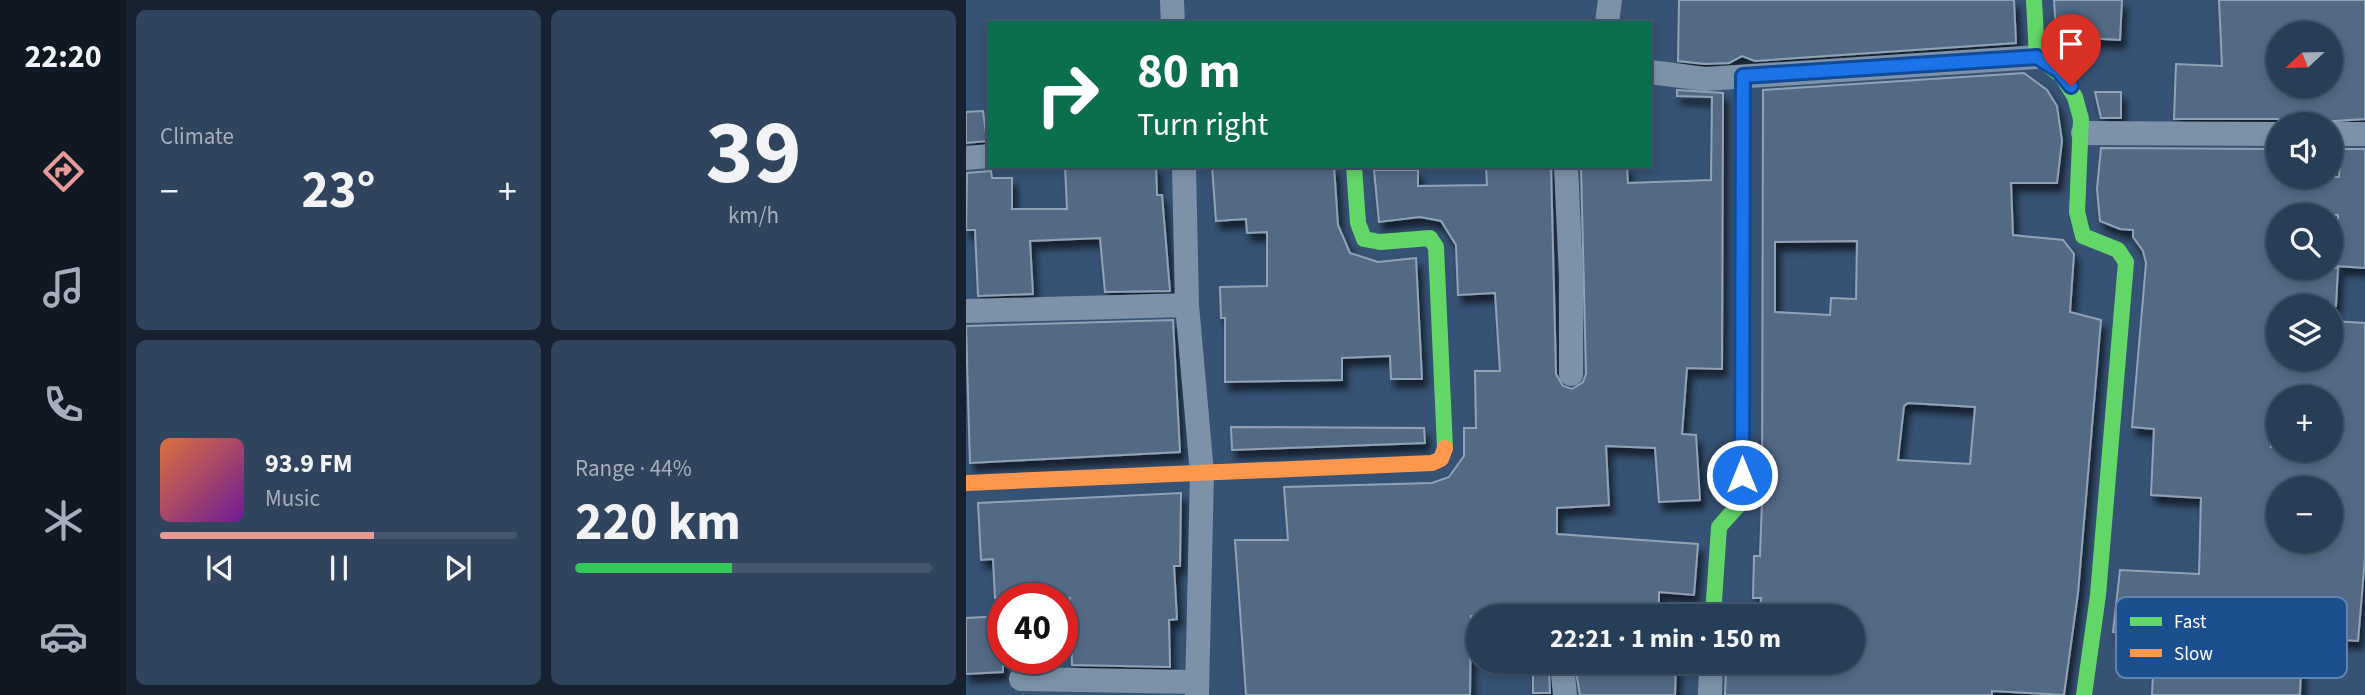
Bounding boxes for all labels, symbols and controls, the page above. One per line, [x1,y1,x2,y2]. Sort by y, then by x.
pin [2041,14,2101,86]
north arrow [2266,21,2343,98]
map controls [2266,21,2343,553]
icon: arrive [2052,25,2090,63]
text: 22:20 [24,34,102,80]
text: 80 m [1137,37,1241,107]
icon: right [1022,49,1113,140]
text: 39 [705,89,802,218]
text: Turn right [1137,102,1268,148]
button: sound [2266,112,2343,189]
text: Climate [160,120,234,153]
icon: directions [39,147,88,196]
text: 23° [302,154,375,228]
text: − [160,165,179,219]
text: + [498,165,517,219]
text: km/h [728,199,779,232]
button: search [2266,203,2343,280]
icon: music [39,263,88,312]
button: layers [2266,294,2343,371]
icon: phone [39,380,88,429]
button: + [2266,385,2343,462]
position arrow [1705,438,1779,512]
text: 93.9 FM [265,445,353,482]
text: Range · 44% [575,452,692,485]
button: − [2266,476,2343,553]
text: Music [265,482,320,515]
text: 220 km [575,486,741,560]
icon: climate [39,496,88,545]
icon: previous [201,549,239,587]
icon: pause [320,549,358,587]
icon: next [439,549,477,587]
speed limit sign: 40 [987,583,1078,674]
legend [2116,597,2347,678]
text: Fast [2174,609,2207,636]
icon: car [39,612,88,661]
text: 22:21 · 1 min · 150 m [1550,620,1781,657]
text: Slow [2174,641,2213,668]

